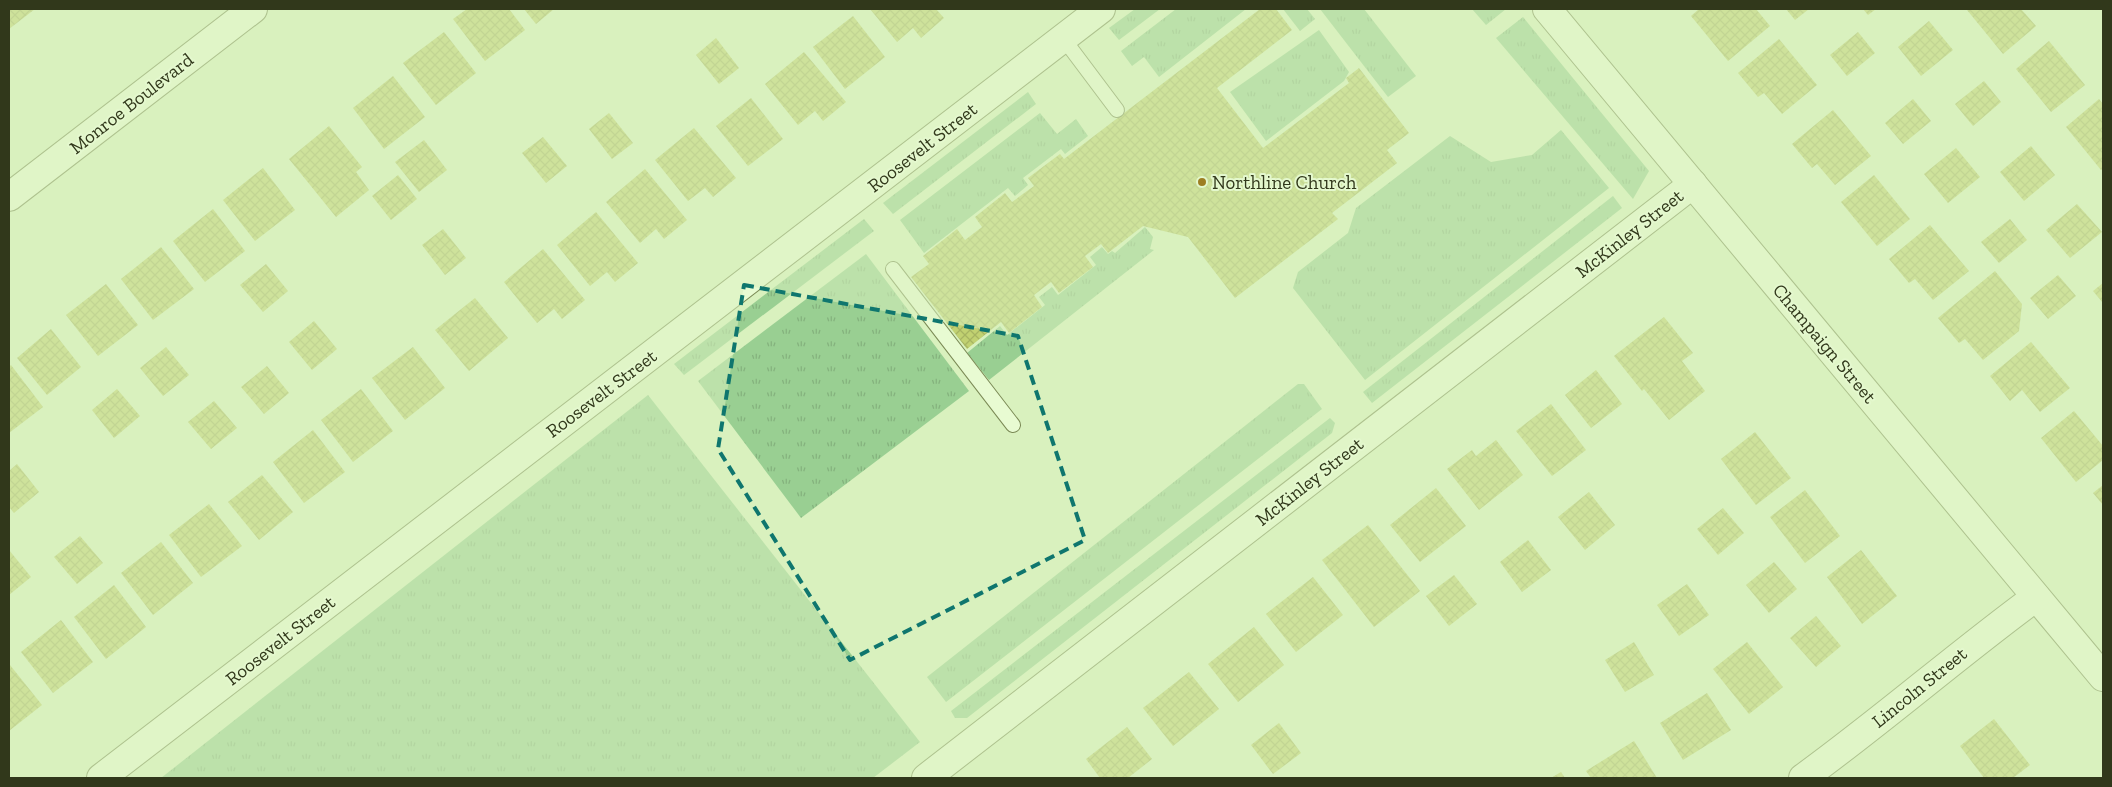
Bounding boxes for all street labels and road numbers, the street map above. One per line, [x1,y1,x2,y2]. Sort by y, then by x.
street label: Monroe Boulevard [65,48,198,159]
street label: Roosevelt Street [863,97,982,197]
street label: McKinley Street [1571,184,1688,283]
street label: Champaign Street [1768,279,1881,408]
street label: Roosevelt Street [541,344,661,443]
street label: McKinley Street [1251,432,1368,531]
street label: Roosevelt Street [221,590,340,690]
street label: Lincoln Street [1867,642,1971,733]

